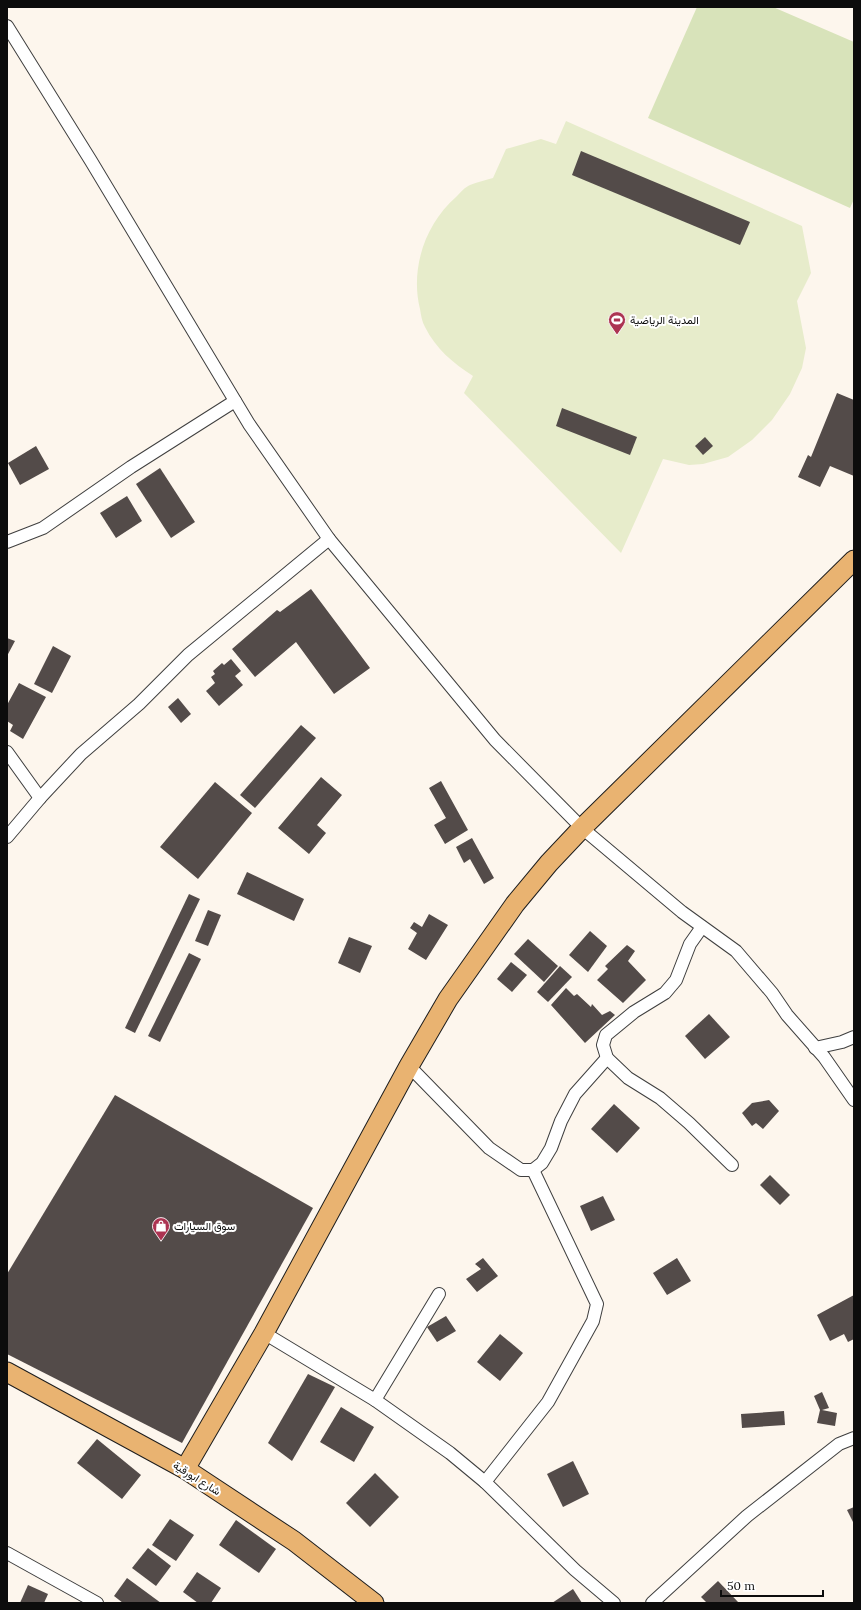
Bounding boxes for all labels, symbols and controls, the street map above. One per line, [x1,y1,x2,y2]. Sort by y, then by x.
sports icon: المدينة الرياضية [607,310,627,335]
place label: المدينة الرياضية [630,313,699,327]
shop icon: سوق السيارات [151,1216,171,1241]
place label: سوق السيارات [174,1219,235,1233]
street label: شارع ابورقية [170,1458,224,1499]
scale bar [721,1572,823,1598]
text: 50 m [727,1578,755,1593]

